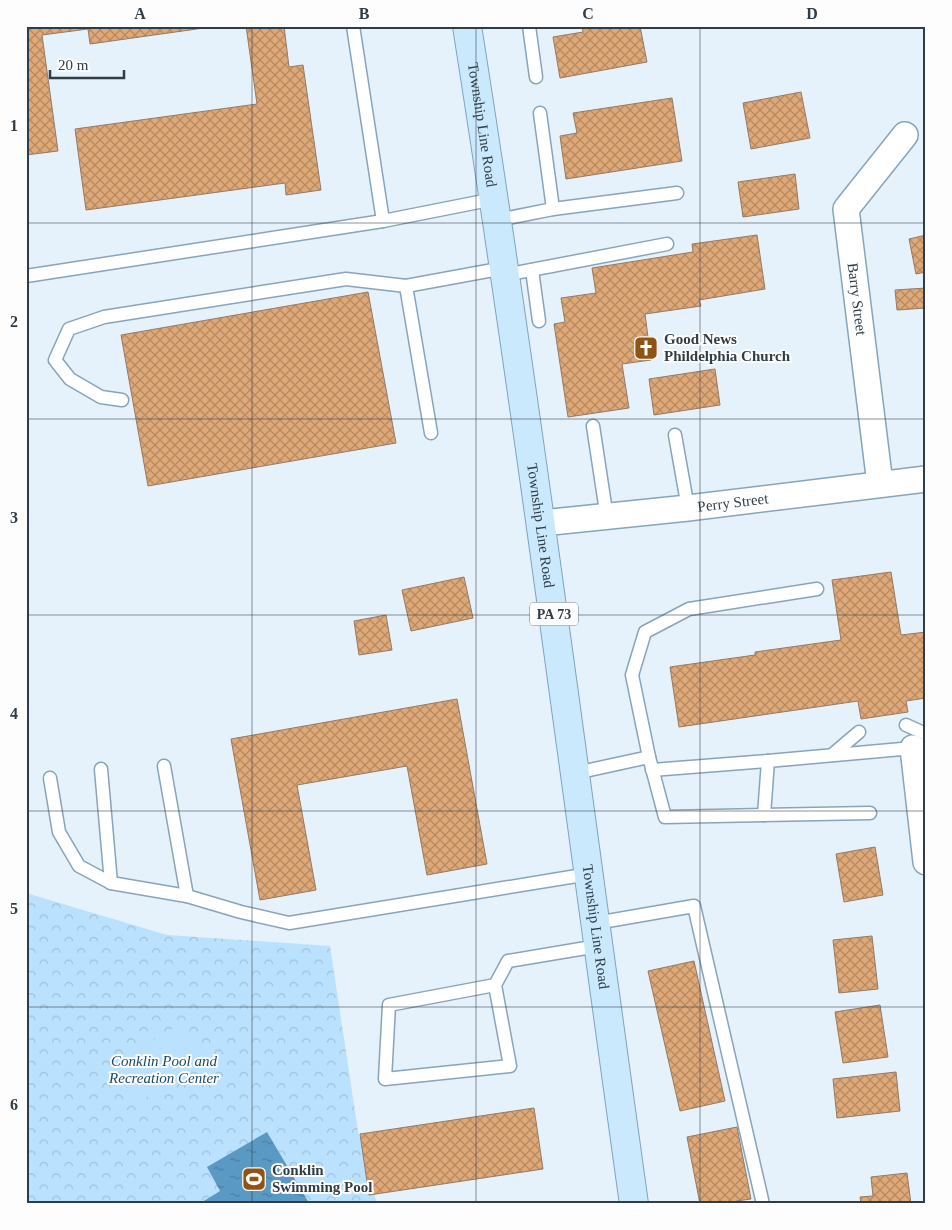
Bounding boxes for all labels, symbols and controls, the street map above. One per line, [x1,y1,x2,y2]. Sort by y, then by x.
text: A [134,5,146,22]
text: B [359,5,370,22]
text: C [582,5,594,22]
text: D [806,5,818,22]
scale bar [50,48,124,80]
text: 20 m [58,57,89,73]
street label: Township Line Road [465,61,500,189]
text: 1 [10,117,18,134]
street label: Barry Street [845,262,869,337]
text: 2 [10,313,18,330]
place label: Good News Phildelphia Church [664,331,791,364]
church icon: Good News Phildelphia Church [633,335,659,361]
street label: Township Line Road [524,462,557,589]
street label: Perry Street [697,490,770,515]
text: 3 [10,509,18,526]
road number: PA 73 [530,602,578,626]
text: 4 [10,705,18,722]
street label: Township Line Road [579,863,612,991]
text: 5 [10,900,18,917]
park label: Conklin Pool and Recreation Center [108,1053,219,1086]
text: 6 [10,1096,18,1113]
place label: Conklin Swimming Pool [272,1162,372,1195]
sports icon: Conklin Swimming Pool [241,1166,267,1192]

